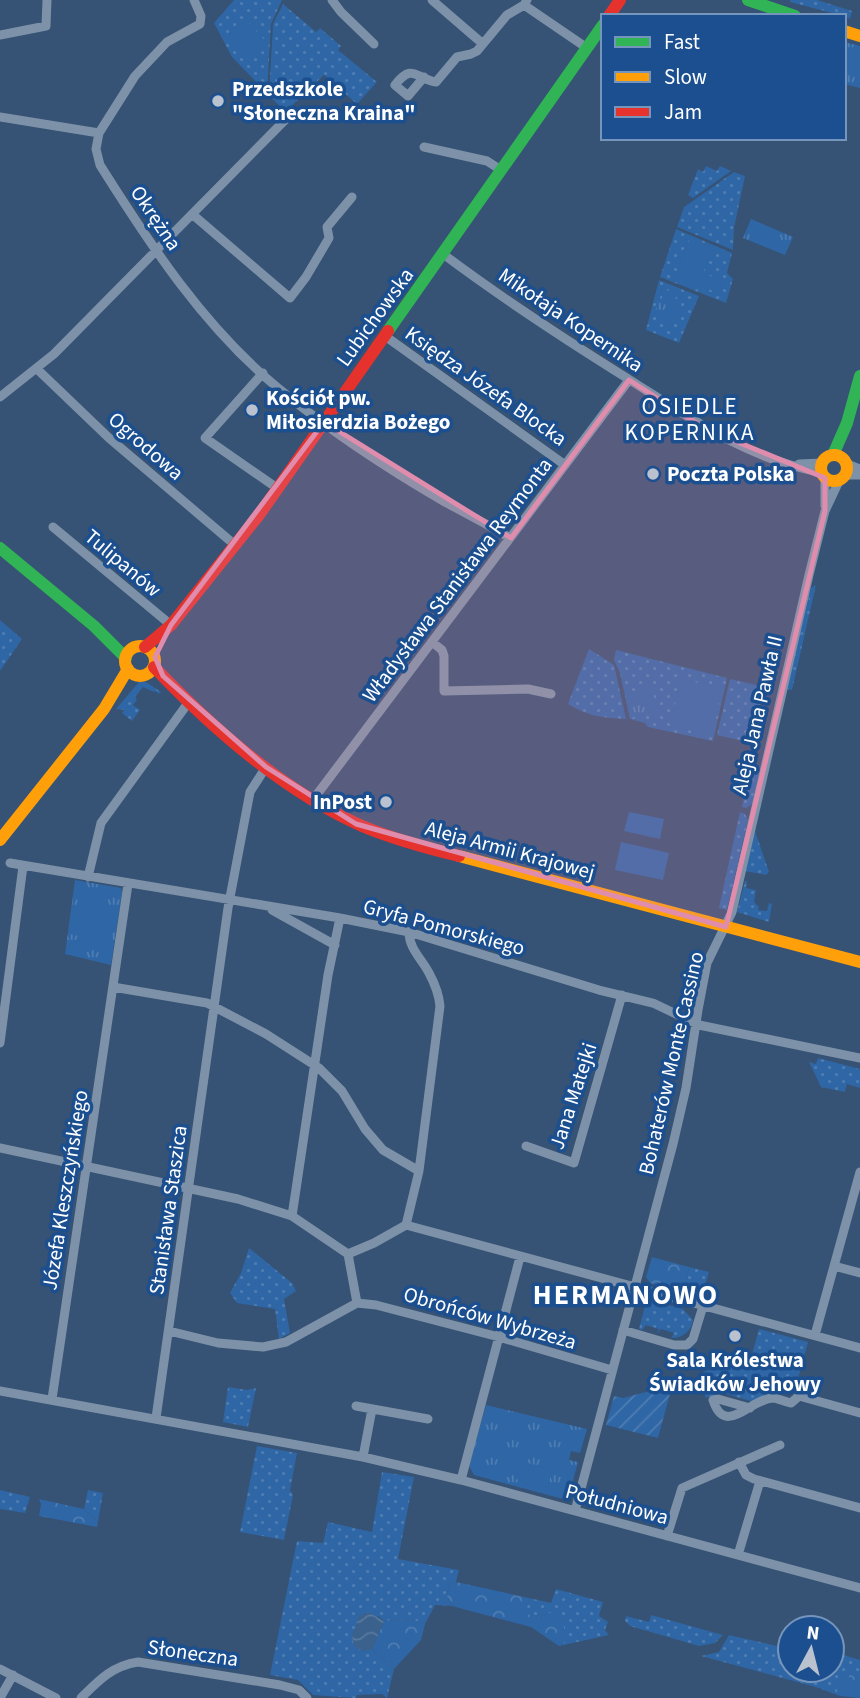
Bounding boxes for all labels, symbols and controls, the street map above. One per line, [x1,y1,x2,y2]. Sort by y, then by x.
legend [601,14,846,140]
text: Fast [664,27,700,57]
text: Slow [664,62,707,92]
place label: Przedszkole "Słoneczna Kraina" [232,74,415,128]
marker: Przedszkole "Słoneczna Kraina" [210,93,226,109]
text: Jam [664,97,702,127]
street label: Okrężna [123,179,189,257]
street label: Mikołaja Kopernika [493,260,649,380]
street label: Lubichowska [329,262,421,372]
street label: Księdza Józefa Blocka [399,319,573,453]
place label: Kościół pw. Miłosierdzia Bożego [266,383,450,437]
district label: OSIEDLE KOPERNIKA [625,390,755,449]
marker: Kościół pw. Miłosierdzia Bożego [244,402,260,418]
street label: Ogrodowa [102,405,190,487]
street label: Władysława Stanisława Reymonta [355,451,559,709]
place label: Poczta Polska [667,459,795,489]
marker: Poczta Polska [645,466,661,482]
street label: Tulipanów [78,522,168,604]
street label: Aleja Jana Pawła II [724,632,790,798]
place label: InPost [313,787,372,817]
marker: InPost [378,794,394,810]
street label: Aleja Armii Krajowej [422,813,598,887]
street label: Gryfa Pomorskiego [360,891,528,963]
street label: Bohaterów Monte Cassino [631,948,711,1178]
street label: Jana Matejki [542,1039,604,1153]
street label: Józefa Kleszczyńskiego [34,1088,96,1292]
street label: Stanisława Staszica [141,1123,195,1297]
district label: HERMANOWO [533,1275,719,1315]
street label: Obrońców Wybrzeża [400,1279,580,1357]
marker: Sala Królestwa Świadków Jehowy [727,1328,743,1344]
place label: Sala Królestwa Świadków Jehowy [649,1345,821,1399]
street label: Południowa [562,1476,672,1532]
north arrow [776,1614,846,1684]
text: N [805,1619,821,1648]
street label: Słoneczna [146,1632,240,1674]

